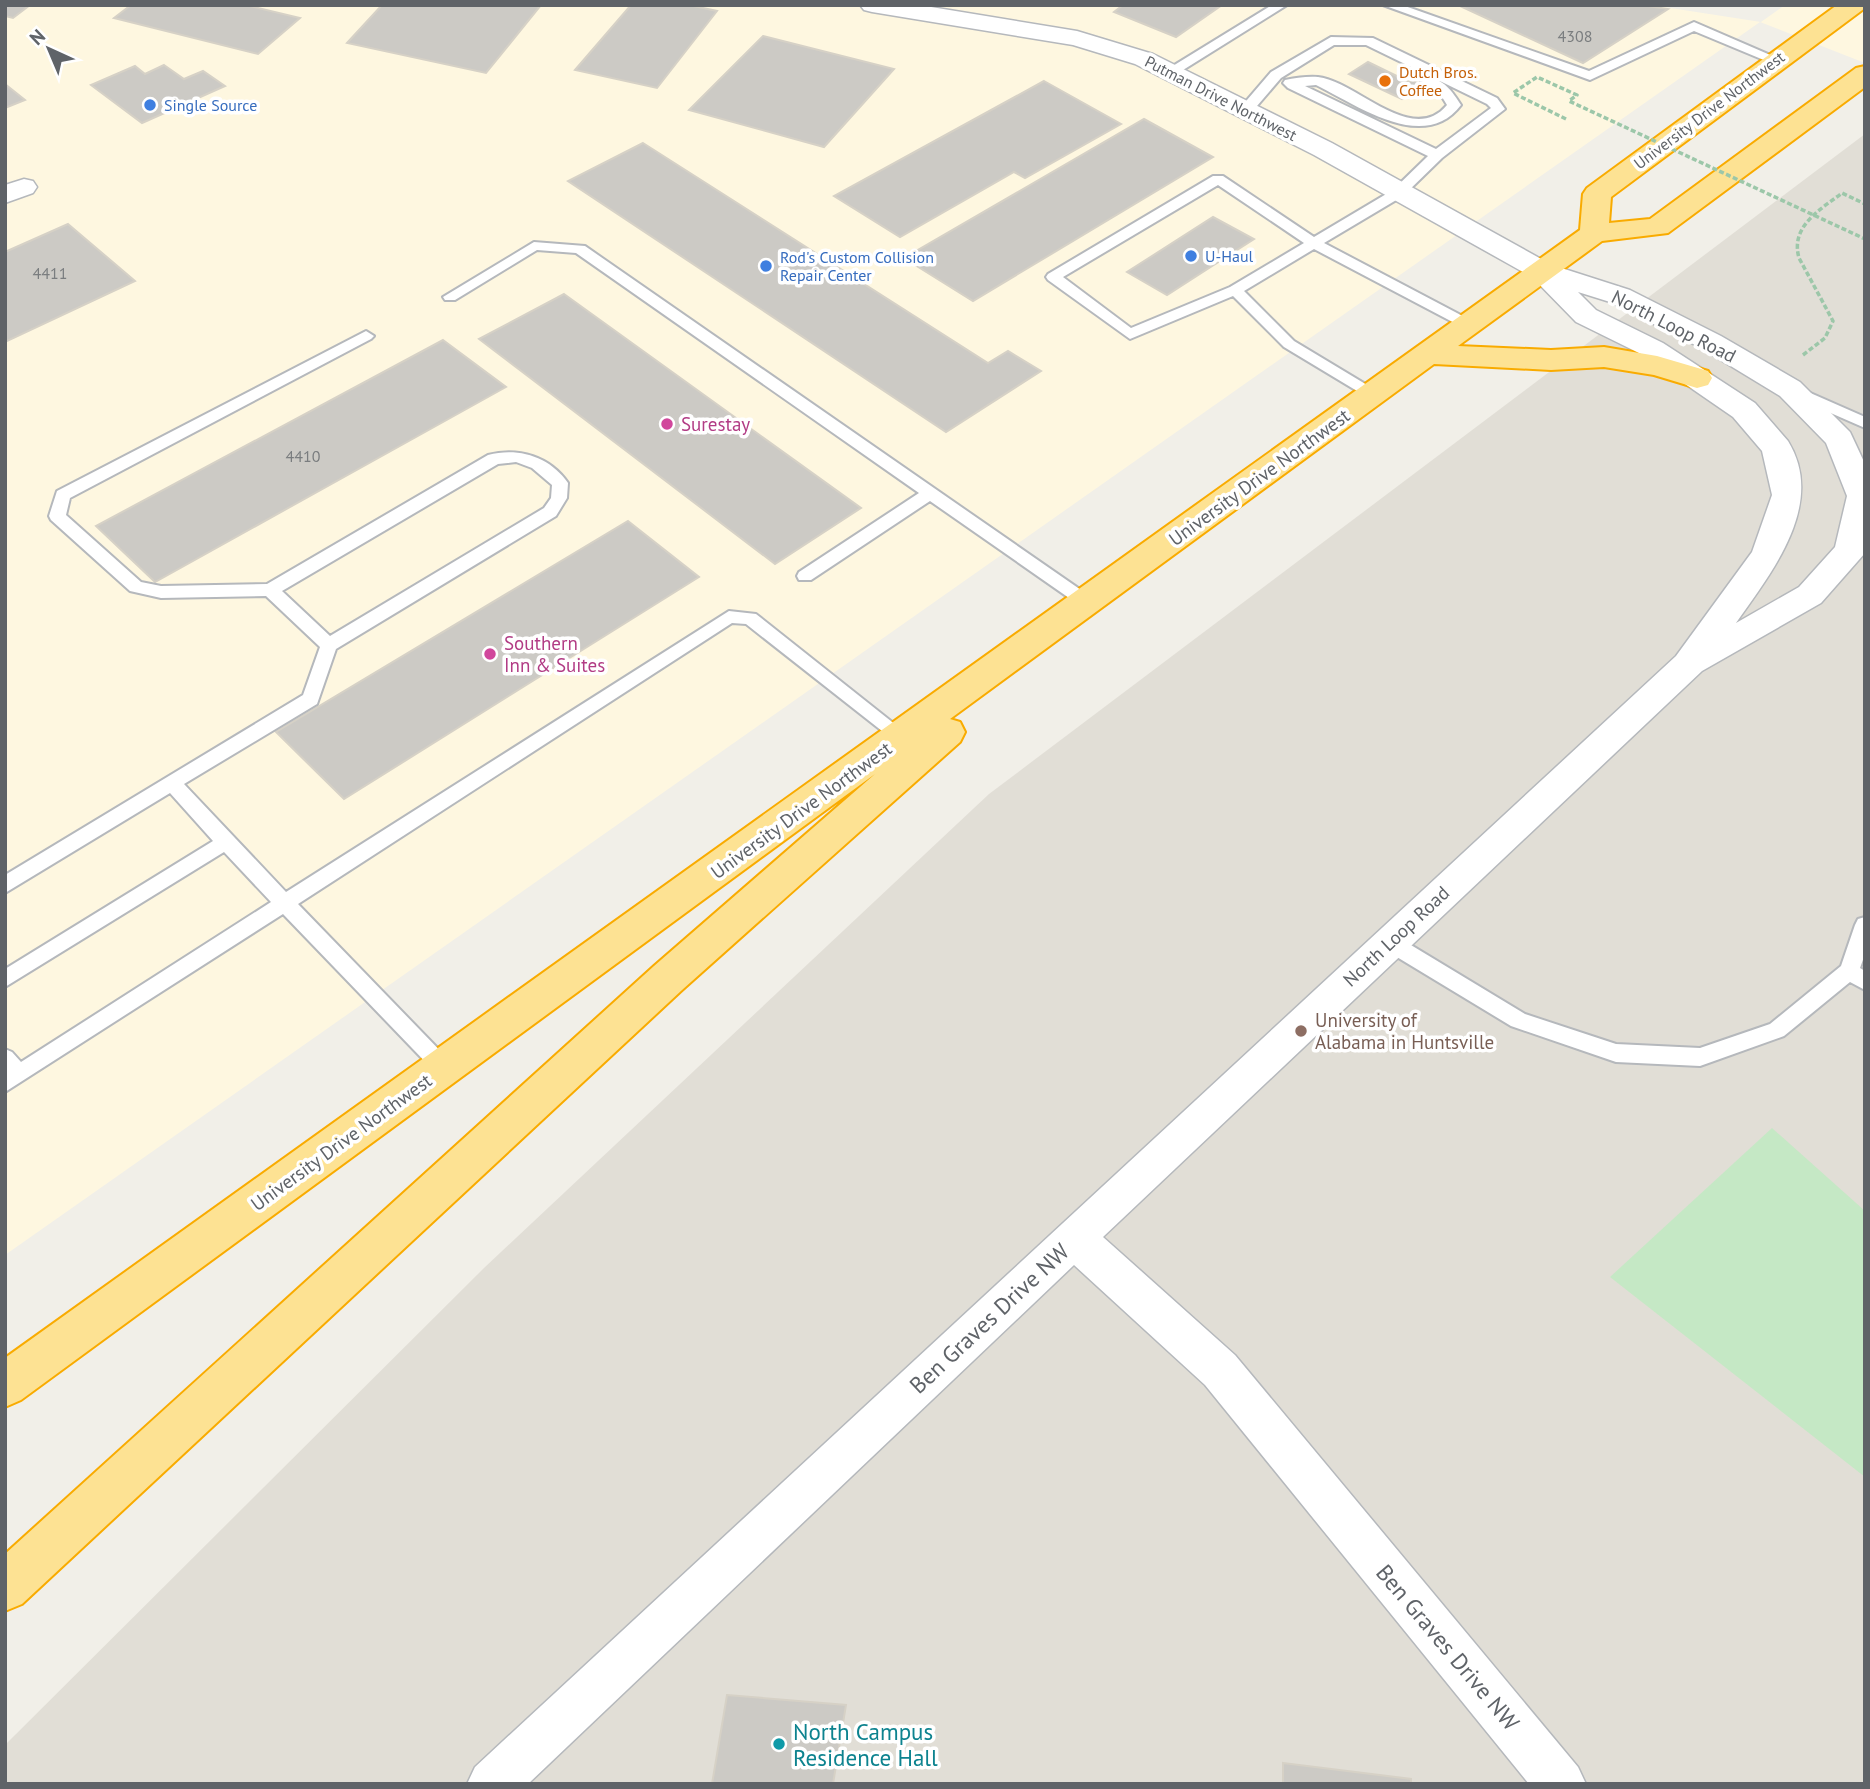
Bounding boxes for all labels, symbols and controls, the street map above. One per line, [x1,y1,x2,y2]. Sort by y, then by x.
north arrow [14,14,84,84]
text: N [24,24,50,50]
house number: 4308 [1558,26,1592,46]
street label: University Drive Northwest [1630,46,1789,173]
street label: Putman Drive Northwest [1142,51,1301,145]
place label: Dutch Bros. Coffee [1399,62,1477,100]
marker: Dutch Bros. Coffee [1377,73,1393,89]
place label: Single Source [164,95,257,115]
marker: Single Source [142,97,158,113]
place label: U-Haul [1205,246,1254,266]
place label: Rod's Custom Collision Repair Center [780,247,934,285]
marker: U-Haul [1183,248,1199,264]
marker: Rod's Custom Collision Repair Center [758,258,774,274]
house number: 4411 [33,263,67,283]
street label: North Loop Road [1608,284,1740,368]
street label: University Drive Northwest [1164,403,1355,551]
place label: Surestay [681,412,750,436]
marker: Surestay [659,416,675,432]
house number: 4410 [286,446,321,466]
place label: Southern Inn & Suites [504,631,605,677]
marker: Southern Inn & Suites [482,646,498,662]
street label: University Drive Northwest [706,736,897,884]
street label: North Loop Road [1338,881,1454,991]
place label: University of Alabama in Huntsville [1315,1008,1494,1054]
marker: University of Alabama in Huntsville [1293,1023,1309,1039]
street label: University Drive Northwest [246,1068,437,1216]
street label: Ben Graves Drive NW [903,1237,1075,1399]
street label: Ben Graves Drive NW [1370,1558,1526,1736]
place label: North Campus Residence Hall [793,1717,938,1772]
marker: North Campus Residence Hall [771,1736,787,1752]

